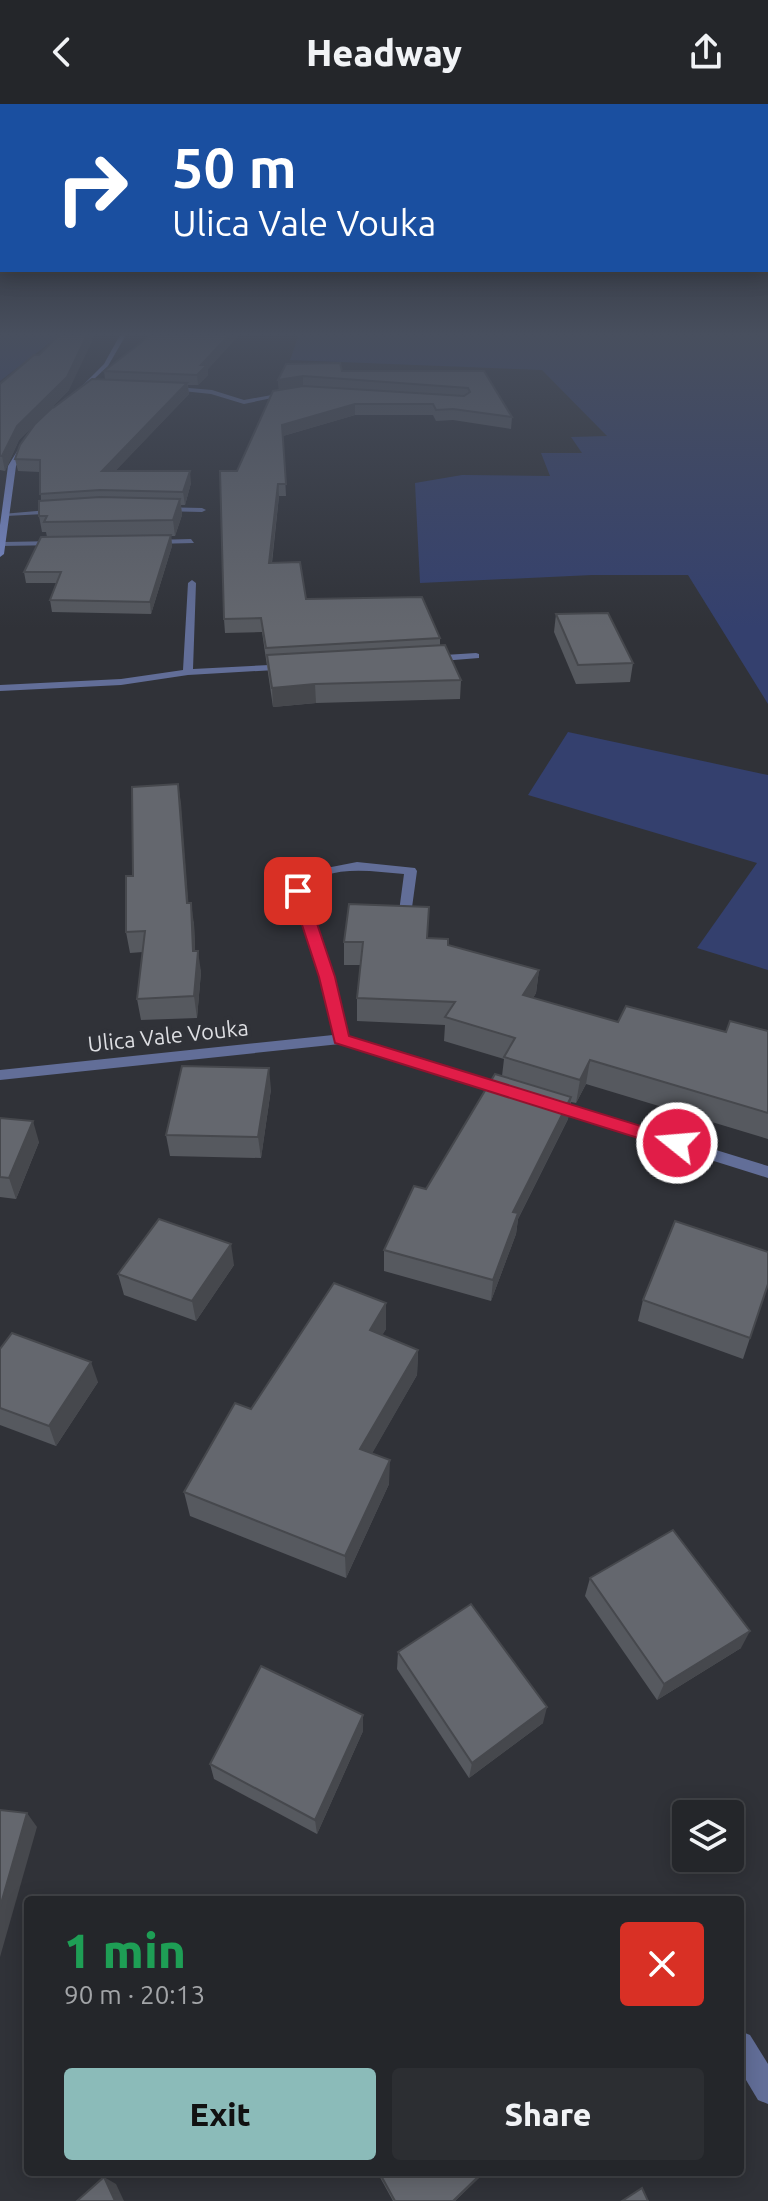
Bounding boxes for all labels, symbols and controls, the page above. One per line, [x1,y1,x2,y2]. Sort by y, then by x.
icon: back [40,30,84,74]
icon: share [684,30,728,74]
text: Headway [306,32,462,73]
icon: right [40,136,144,240]
text: 50 m [172,136,297,199]
text: Ulica Vale Vouka [172,202,436,243]
pin [264,857,332,925]
icon: arrive [276,869,320,913]
street label: Ulica Vale Vouka [86,1014,250,1056]
position arrow [635,1101,719,1185]
map controls [672,1800,744,1872]
button: layers [672,1800,744,1872]
button: close [620,1922,704,2006]
text: 1 min [64,1923,186,1977]
text: 90 m · 20:13 [64,1980,205,2009]
button: Exit [64,2068,376,2160]
button: Share [392,2068,704,2160]

